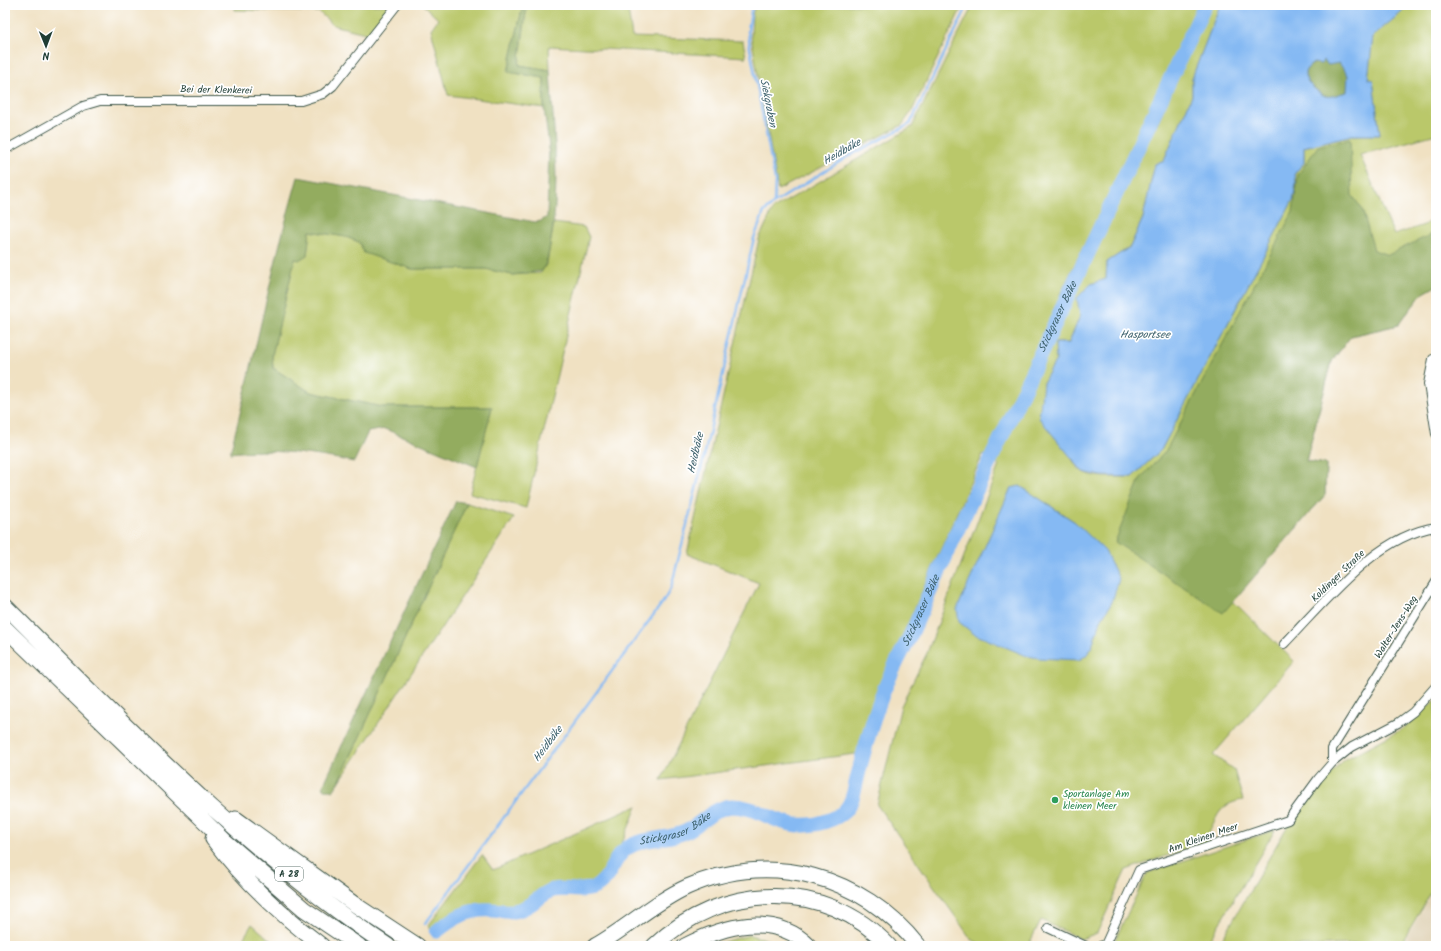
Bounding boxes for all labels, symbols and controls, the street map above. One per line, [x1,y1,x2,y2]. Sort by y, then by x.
north arrow [26,26,66,66]
text: N [42,46,50,64]
water label: Siekgraben [754,77,782,130]
street label: Bei der Klenkerei [180,81,253,99]
water label: Heidbäke [820,133,865,170]
water label: Stickgraser Bäke [1033,277,1083,356]
water label: Hasportsee [1120,326,1171,344]
water label: Heidbäke [683,430,710,475]
street label: Koldinger Straße [1307,546,1369,606]
water label: Stickgraser Bäke [897,571,946,650]
street label: Walter-Jens-Weg [1370,592,1422,662]
water label: Heidbäke [528,721,568,766]
place label: Sportanlage Am kleinen Meer [1063,786,1129,814]
marker: Sportanlage Am kleinen Meer [1050,795,1060,805]
water label: Stickgraser Bäke [637,807,716,851]
street label: Am Kleinen Meer [1166,818,1241,857]
road number: A 28 [275,867,303,881]

